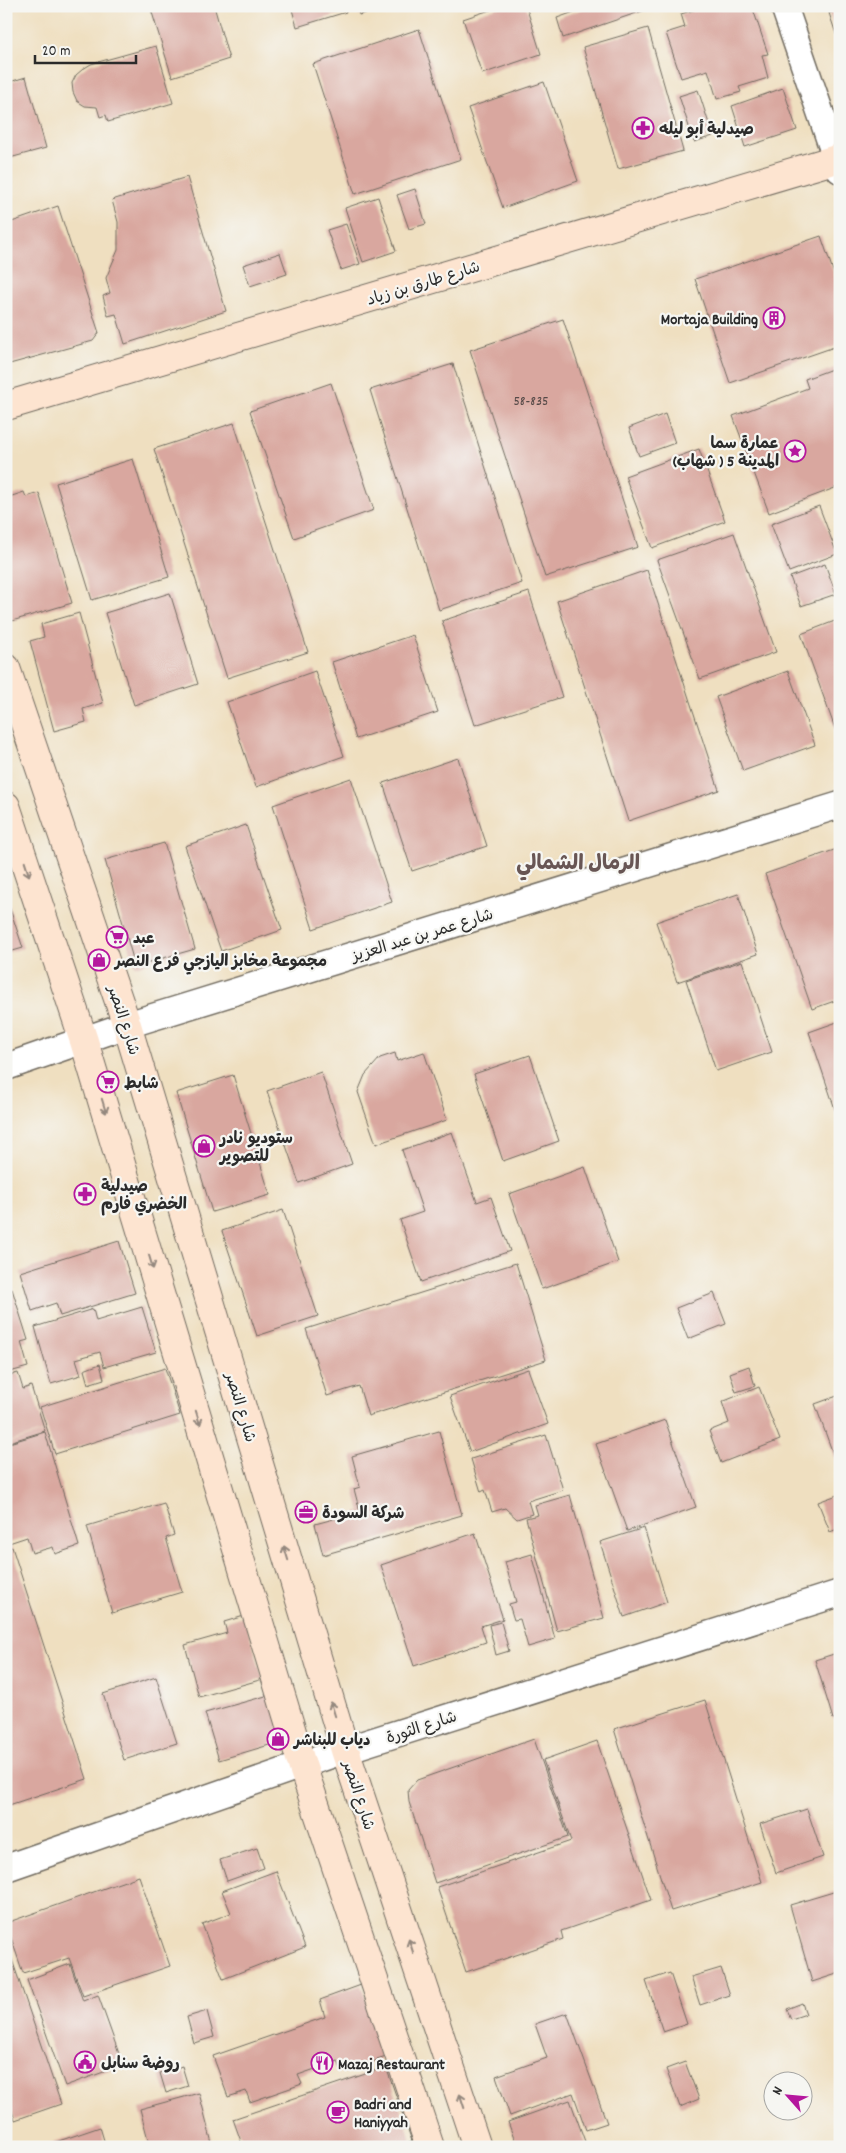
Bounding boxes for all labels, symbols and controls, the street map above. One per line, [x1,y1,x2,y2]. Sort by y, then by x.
scale bar [35,32,136,64]
text: 20 m [42,41,70,63]
pharmacy icon: صيدلية أبو ليله [631,116,655,140]
place label: صيدلية أبو ليله [659,118,754,142]
street label: شارع طارق بن زياد [364,256,483,313]
building icon: Mortaja Building [762,306,786,330]
place label: Mortaja Building [661,309,758,332]
house number: 58-835 [513,392,549,412]
place label: عمارة سما المدينة 5 ( شهاب) [673,433,779,474]
place icon: عمارة سما المدينة 5 ( شهاب) [783,439,807,463]
district label: الرمال الشمالي [516,850,640,881]
one-way arrow [23,860,32,876]
street label: شارع عمر بن عبد العزيز [347,904,496,969]
supermarket icon: عبد [105,925,129,949]
place label: عبد [133,928,155,951]
shop icon: مجموعة مخابز اليازجي فرع النصر [87,948,111,972]
place label: مجموعة مخابز اليازجي فرع النصر [113,951,327,975]
street label: شارع النصر [100,981,145,1058]
supermarket icon: شابط [96,1070,120,1094]
place label: شابط [124,1073,159,1096]
one-way arrow [100,1098,110,1114]
place label: ستوديو نادر للتصوير [218,1128,293,1169]
shop icon: ستوديو نادر للتصوير [192,1134,216,1158]
place label: صيدلية الخضري فارم [101,1176,187,1217]
pharmacy icon: صيدلية الخضري فارم [73,1182,97,1206]
one-way arrow [146,1254,156,1270]
street label: شارع النصر [218,1368,261,1445]
one-way arrow [193,1409,203,1425]
office icon: شركة السودة [294,1500,318,1524]
place label: شركة السودة [322,1503,404,1526]
one-way arrow [280,1546,290,1562]
one-way arrow [327,1701,337,1717]
street label: شارع الثورة [383,1706,460,1751]
shop icon: دياب للبناشر [266,1727,290,1751]
place label: دياب للبناشر [292,1730,370,1753]
street label: شارع النصر [335,1756,380,1833]
one-way arrow [405,1939,415,1955]
public building icon: روضة سنابل [73,2050,97,2074]
restaurant icon: Mazaj Restaurant [310,2051,334,2075]
place label: روضة سنابل [101,2053,180,2076]
place label: Mazaj Restaurant [338,2054,445,2077]
north arrow [764,2070,814,2120]
text: N [768,2083,789,2099]
one-way arrow [457,2093,466,2109]
place label: Badri and Haniyyah [354,2094,412,2135]
cafe icon: Badri and Haniyyah [326,2100,350,2124]

